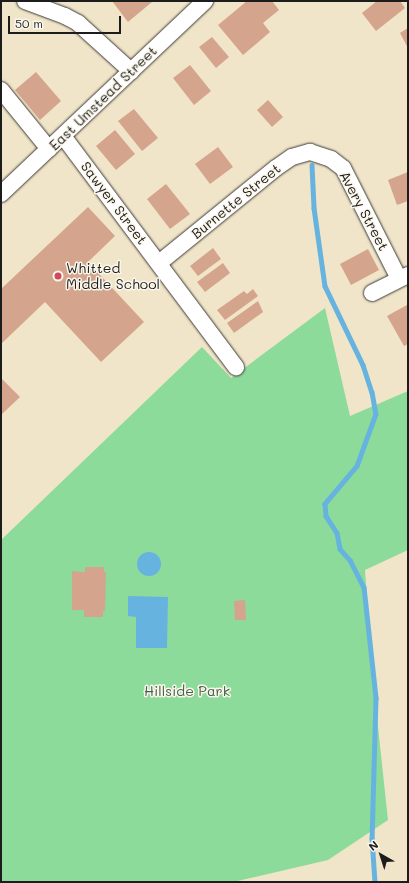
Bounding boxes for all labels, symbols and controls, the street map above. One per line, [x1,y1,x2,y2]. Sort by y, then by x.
scale bar [10,8,123,34]
text: 50 m [15,15,43,31]
street label: East Umstead Street [46,42,160,154]
street label: Sawyer Street [77,158,151,248]
street label: Burnette Street [188,160,284,242]
street label: Avery Street [336,168,392,254]
place label: Whitted Middle School [66,260,160,292]
marker: Whitted Middle School [53,271,63,281]
park label: Hillside Park [144,683,230,699]
north arrow [361,835,401,875]
text: N [365,837,381,854]

